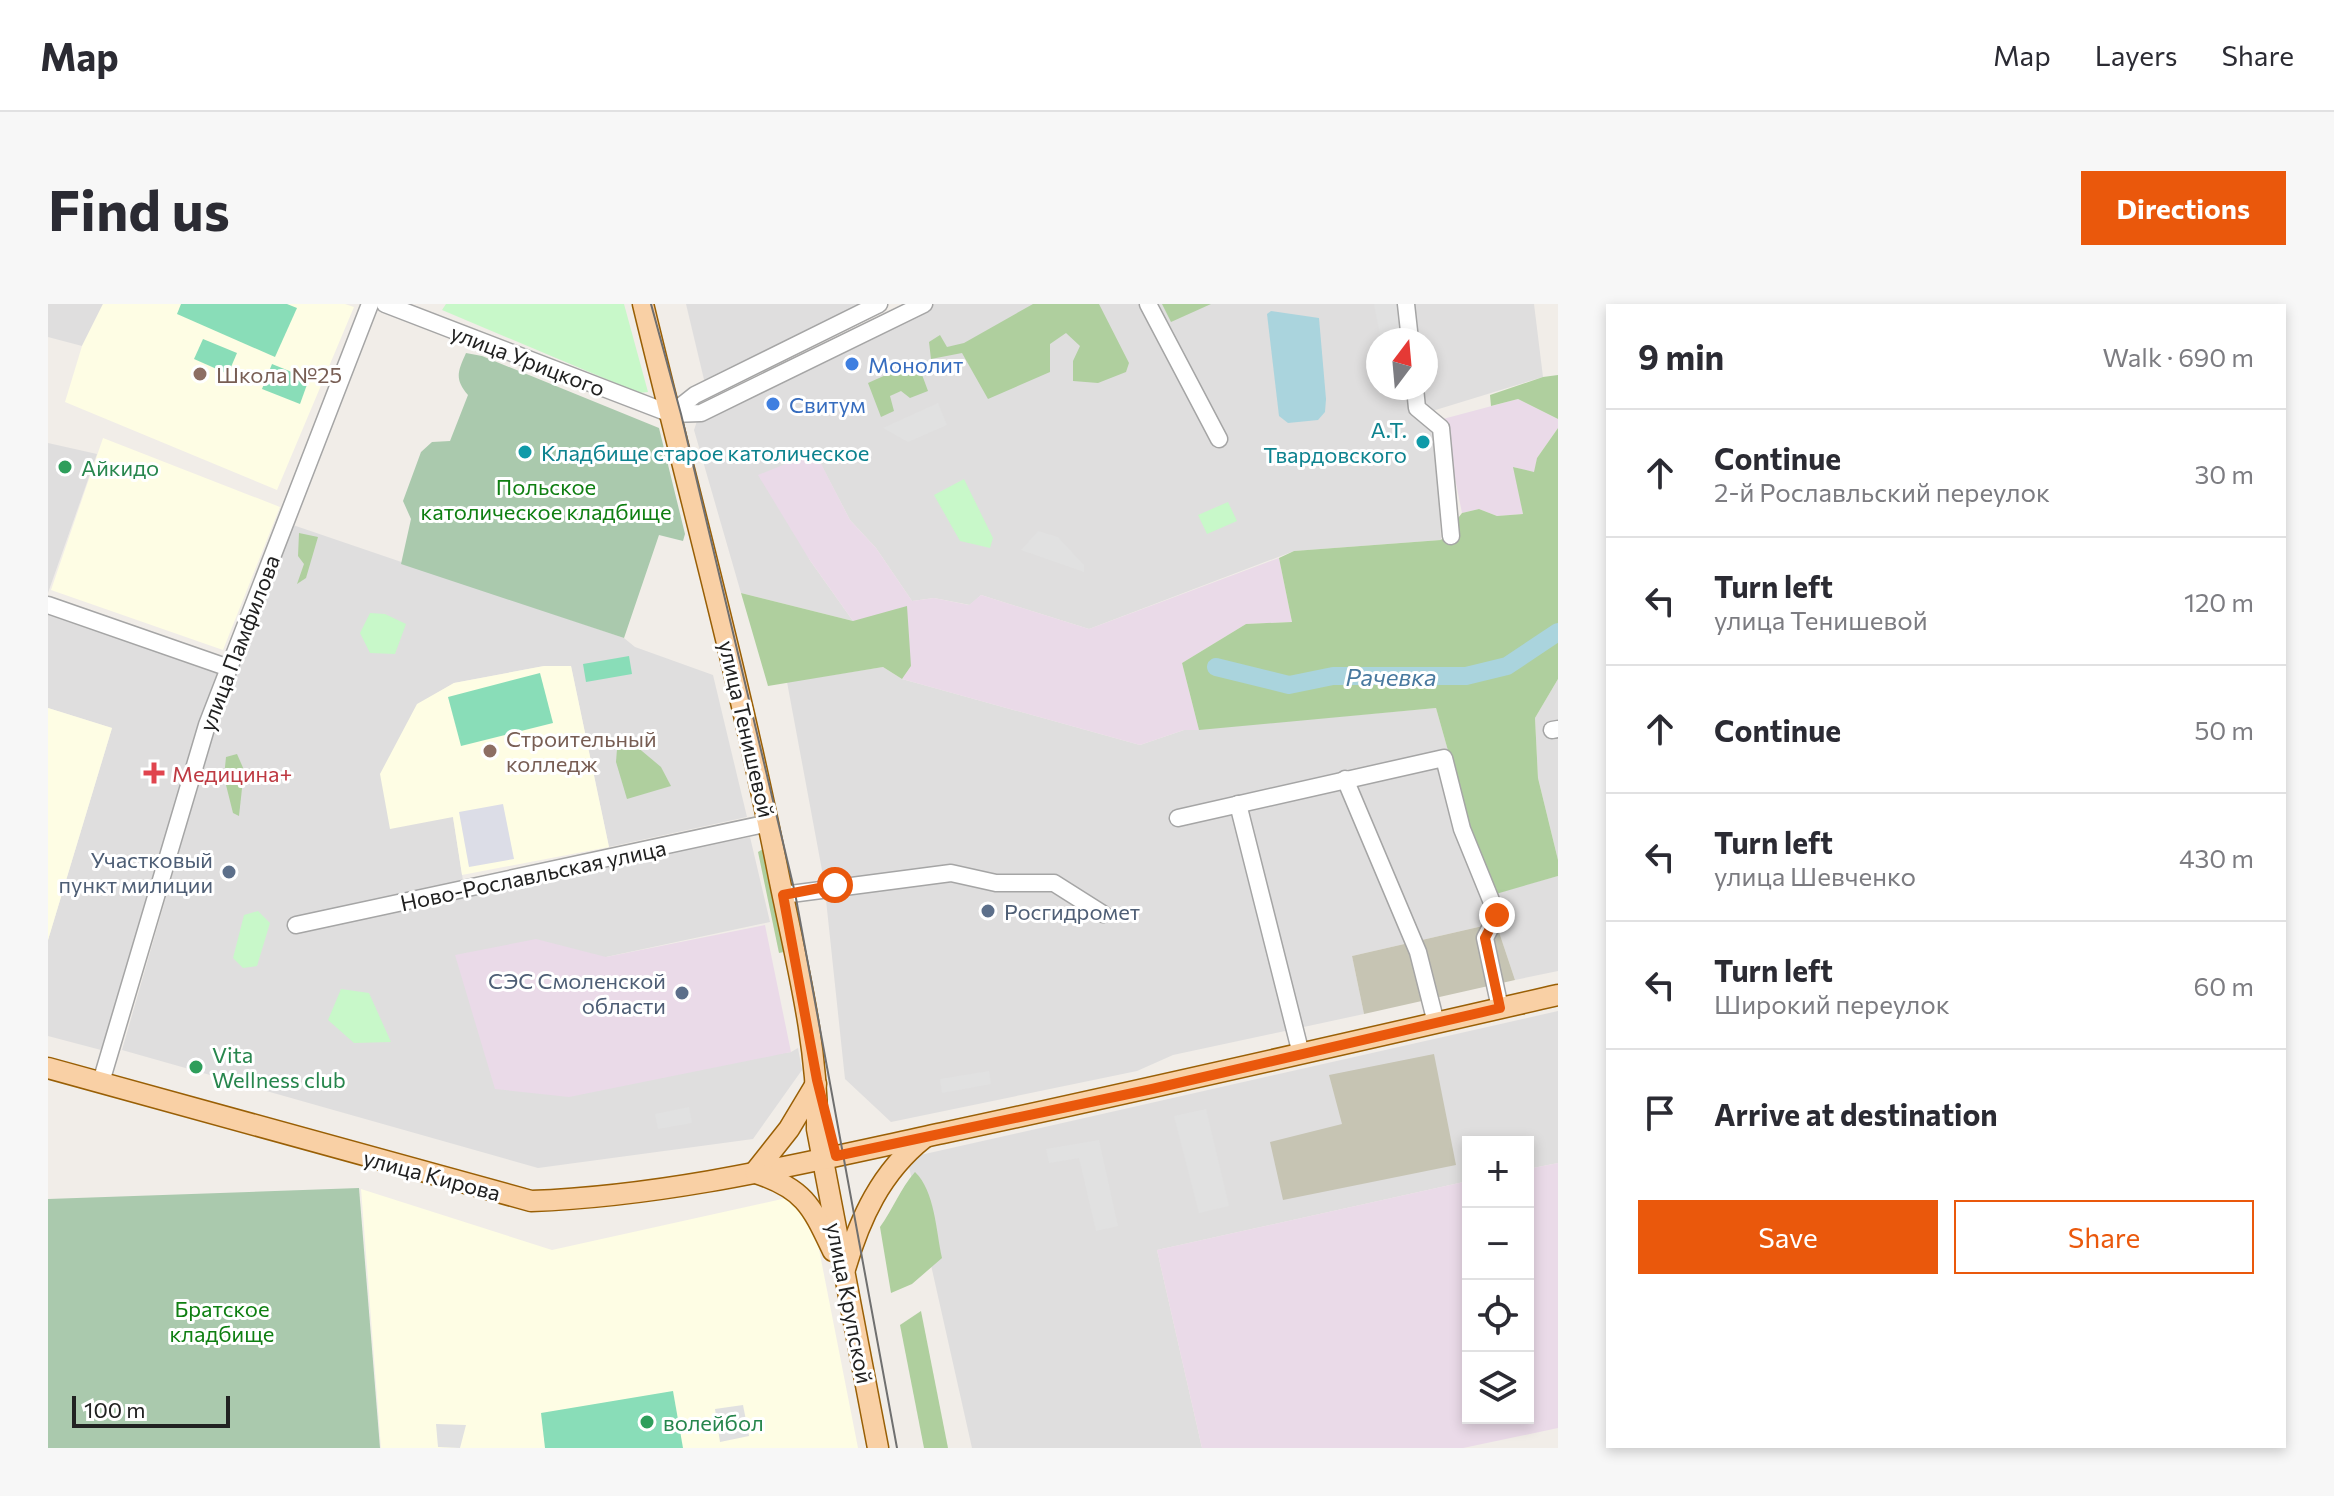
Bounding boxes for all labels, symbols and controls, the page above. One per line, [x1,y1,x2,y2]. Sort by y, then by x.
text: Map [40,32,119,79]
text: Map [1993,38,2051,72]
text: Layers [2095,38,2177,72]
text: Share [2221,38,2294,72]
button: Directions [2081,171,2286,245]
text: Find us [48,174,230,243]
street label: улица Урицкого [447,318,609,402]
north arrow [1366,328,1438,400]
text: 9 min [1638,335,1724,377]
text: Walk · 690 m [2103,341,2254,372]
place label: Монолит [868,351,963,378]
marker: Монолит [843,355,861,373]
place label: Школа №25 [216,361,342,388]
marker: Школа №25 [191,365,209,383]
place label: Свитум [789,391,866,418]
marker: Свитум [764,395,782,413]
place label: А.Т. Твардовского [1263,416,1407,468]
marker: А.Т. Твардовского [1414,433,1432,451]
place label: Кладбище старое католическое [541,439,869,466]
text: Continue [1714,439,1841,476]
marker: Кладбище старое католическое [516,443,534,461]
icon: ahead [1638,451,1682,495]
place label: Айкидо [81,454,159,481]
marker: Айкидо [56,458,74,476]
text: 30 m [2195,458,2254,489]
park label: Польское католическое кладбище [420,473,672,525]
text: 2-й Рославльский переулок [1714,476,2050,507]
street label: улица Памфилова [193,551,285,735]
text: Turn left [1714,567,1833,604]
icon: left [1638,579,1682,623]
text: 120 m [2184,586,2254,617]
text: улица Тенишевой [1714,604,1928,635]
street label: улица Тенишевой [714,638,780,820]
water label: Рачевка [1346,662,1436,691]
icon: ahead [1638,707,1682,751]
text: Continue [1714,711,1841,748]
text: 50 m [2194,714,2254,745]
place label: Строительный колледж [506,725,657,777]
marker: Строительный колледж [481,742,499,760]
place label: Медицина+ [172,760,292,787]
marker: Медицина+ [143,762,165,784]
text: Turn left [1714,823,1833,860]
street label: Ново-Рославльская улица [398,834,668,916]
icon: left [1638,835,1682,879]
text: 430 m [2179,842,2254,873]
place label: Участковый пункт милиции [59,846,213,898]
text: улица Шевченко [1714,860,1916,891]
marker: Участковый пункт милиции [220,863,238,881]
route start [817,867,853,903]
route end [1479,897,1515,933]
place label: Росгидромет [1004,898,1140,925]
marker: Росгидромет [979,902,997,920]
text: Turn left [1714,951,1833,988]
icon: left [1638,963,1682,1007]
place label: СЭС Смоленской области [488,967,666,1019]
text: 60 m [2194,970,2254,1001]
marker: СЭС Смоленской области [673,984,691,1002]
text: Широкий переулок [1714,988,1950,1019]
place label: Vita Wellness club [212,1041,346,1093]
marker: Vita Wellness club [187,1058,205,1076]
icon: arrive [1638,1091,1682,1135]
text: Arrive at destination [1714,1095,1998,1132]
map controls [1462,1136,1534,1424]
button: + [1462,1136,1534,1208]
street label: улица Кирова [360,1144,504,1206]
button: Save [1638,1200,1938,1274]
button: Share [1954,1200,2254,1274]
button: − [1462,1208,1534,1280]
street label: улица Крупской [821,1220,879,1386]
button: locate [1462,1280,1534,1352]
park label: Братское кладбище [170,1295,274,1347]
button: layers [1462,1352,1534,1424]
scale bar [72,1392,230,1428]
text: 100 m [84,1396,146,1423]
place label: волейбол [663,1409,764,1436]
marker: волейбол [638,1413,656,1431]

